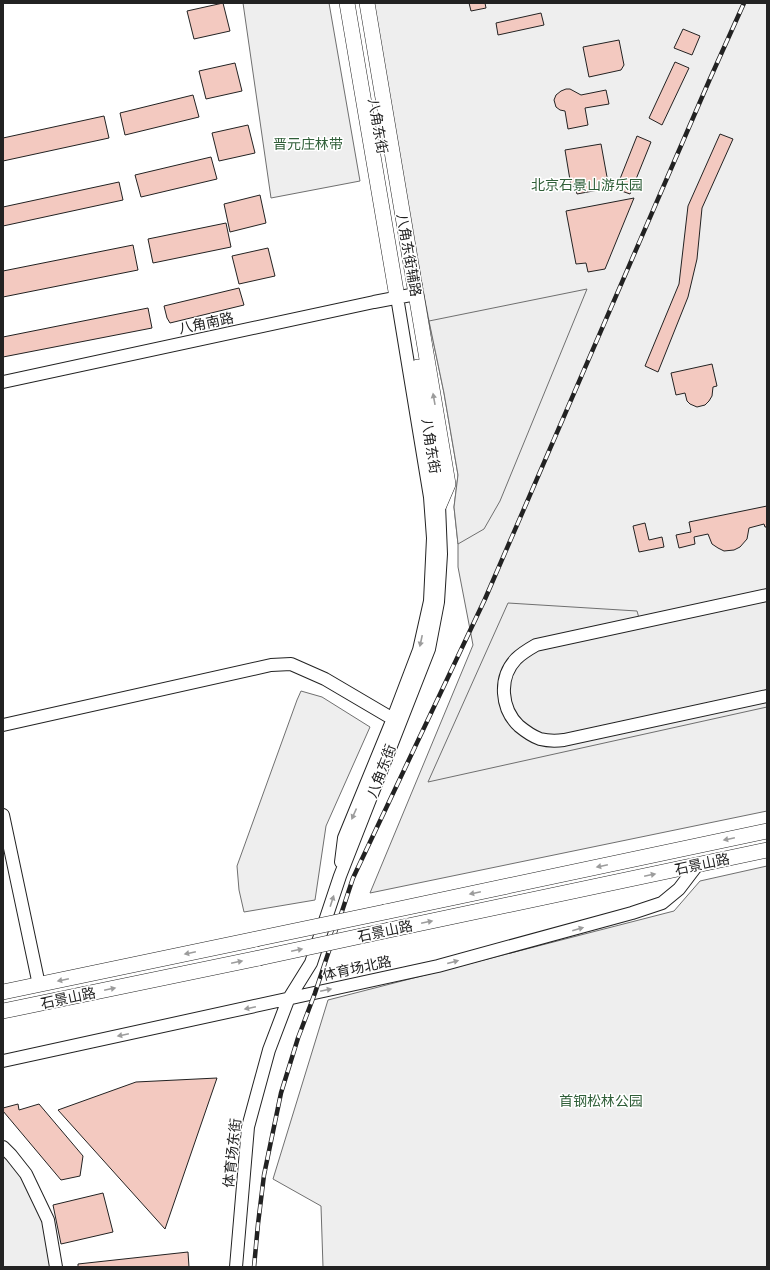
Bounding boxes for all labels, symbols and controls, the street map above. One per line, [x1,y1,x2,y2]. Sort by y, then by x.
street label: 八角东街 [364,97,392,155]
park label: 晋元庄林带 [273,135,343,153]
park label: 北京石景山游乐园 [531,176,643,194]
street label: 八角东街辅路 [393,212,425,298]
street label: 八角南路 [177,308,235,338]
one-way arrow [431,392,437,405]
street label: 八角东街 [418,417,444,475]
one-way arrow [417,635,423,647]
street label: 八角东街 [363,742,399,800]
one-way arrow [351,808,357,820]
one-way arrow [723,836,735,842]
street label: 石景山路 [673,849,731,879]
one-way arrow [596,863,608,869]
one-way arrow [644,871,656,877]
one-way arrow [468,890,481,896]
one-way arrow [329,895,335,907]
street label: 石景山路 [356,916,414,946]
one-way arrow [421,918,433,924]
one-way arrow [572,925,584,931]
one-way arrow [291,946,303,952]
one-way arrow [184,950,196,956]
street label: 体育场北路 [321,952,393,984]
one-way arrow [231,959,243,965]
one-way arrow [446,959,459,965]
one-way arrow [57,977,69,983]
street label: 石景山路 [39,983,97,1013]
one-way arrow [104,986,116,992]
one-way arrow [320,987,332,993]
one-way arrow [244,1006,256,1012]
one-way arrow [117,1033,129,1039]
park label: 首钢松林公园 [559,1092,643,1110]
street label: 体育场东街 [219,1117,245,1189]

